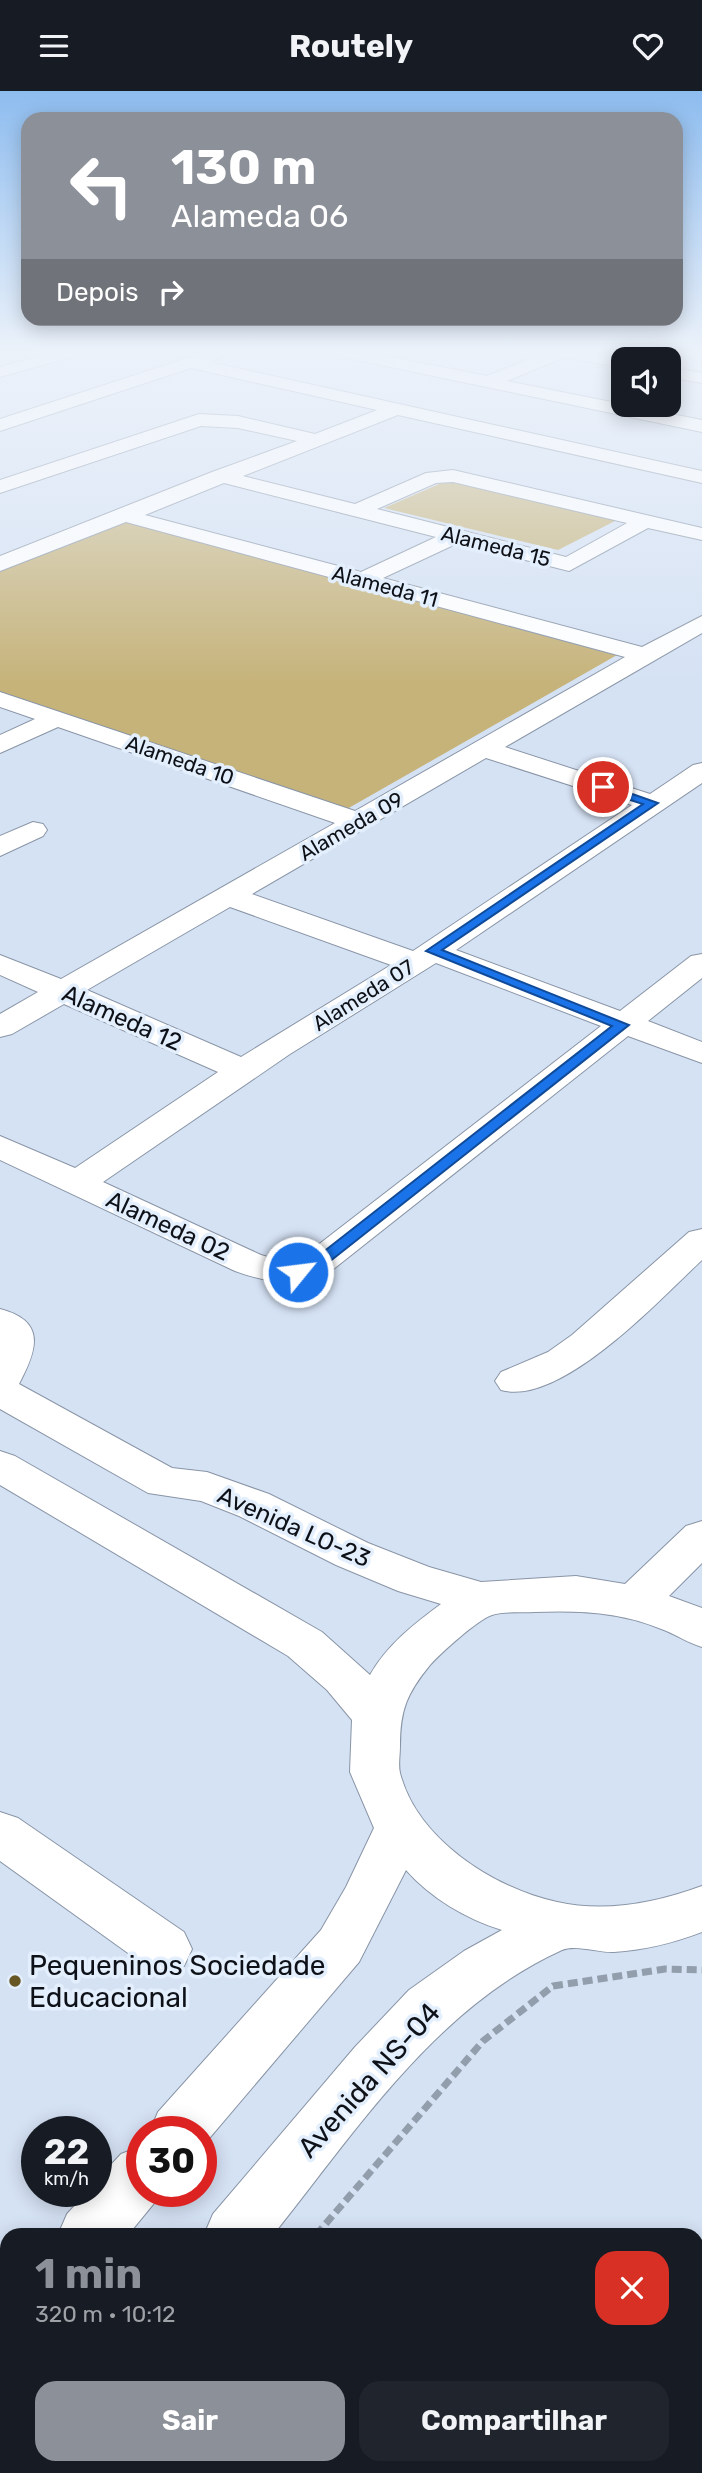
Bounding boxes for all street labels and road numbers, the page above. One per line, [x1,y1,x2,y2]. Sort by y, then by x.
street label: Alameda 15 [439,520,553,572]
street label: Alameda 11 [329,560,441,612]
street label: Alameda 10 [123,730,237,790]
street label: Alameda 09 [294,786,408,866]
street label: Alameda 07 [308,954,418,1036]
street label: Alameda 12 [58,979,186,1057]
street label: Alameda 02 [102,1185,234,1267]
street label: Avenida LO-23 [213,1481,375,1573]
street label: Avenida NS-04 [291,1996,447,2164]

